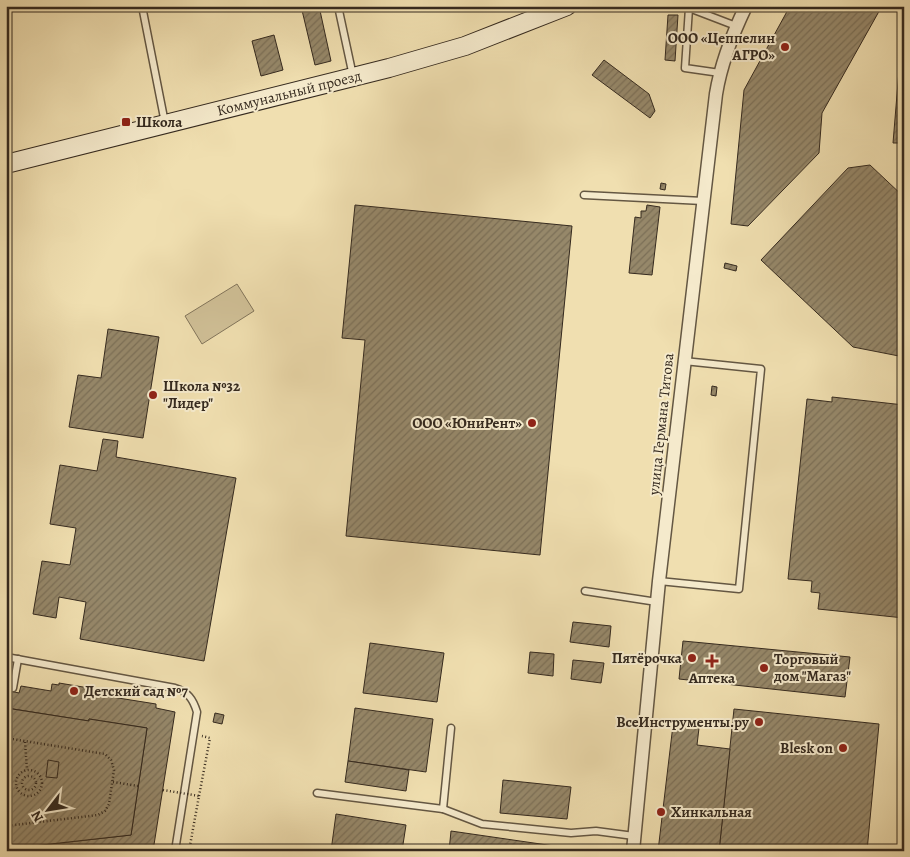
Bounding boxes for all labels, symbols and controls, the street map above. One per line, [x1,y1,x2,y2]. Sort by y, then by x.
place label: ООО «Цеппелин АГРО» [668,28,775,65]
marker: ООО «Цеппелин АГРО» [779,41,791,53]
street label: Коммунальный проезд [215,65,363,121]
place label: Школа [136,112,183,132]
marker: Школа [120,116,132,128]
street label: улица Германа Титова [643,352,678,497]
place label: Школа №32 "Лидер" [163,376,241,413]
marker: Школа №32 "Лидер" [147,389,159,401]
place label: ООО «ЮниРент» [412,413,522,433]
marker: ООО «ЮниРент» [526,417,538,429]
place label: Пятёрочка [612,648,683,668]
place label: Торговый дом "Магаз" [773,649,851,686]
marker: Пятёрочка [686,652,698,664]
marker: Аптека [706,655,718,667]
marker: Торговый дом "Магаз" [758,662,770,674]
place label: Аптека [688,668,736,688]
place label: Детский сад №7 [84,681,188,701]
marker: Детский сад №7 [68,685,80,697]
place label: ВсеИнструменты.ру [616,712,750,732]
marker: ВсеИнструменты.ру [753,716,765,728]
place label: Blesk on [780,738,834,758]
marker: Blesk on [837,742,849,754]
north arrow [22,784,72,834]
place label: Хинкальная [671,802,752,822]
marker: Хинкальная [655,806,667,818]
text: N [27,807,48,826]

